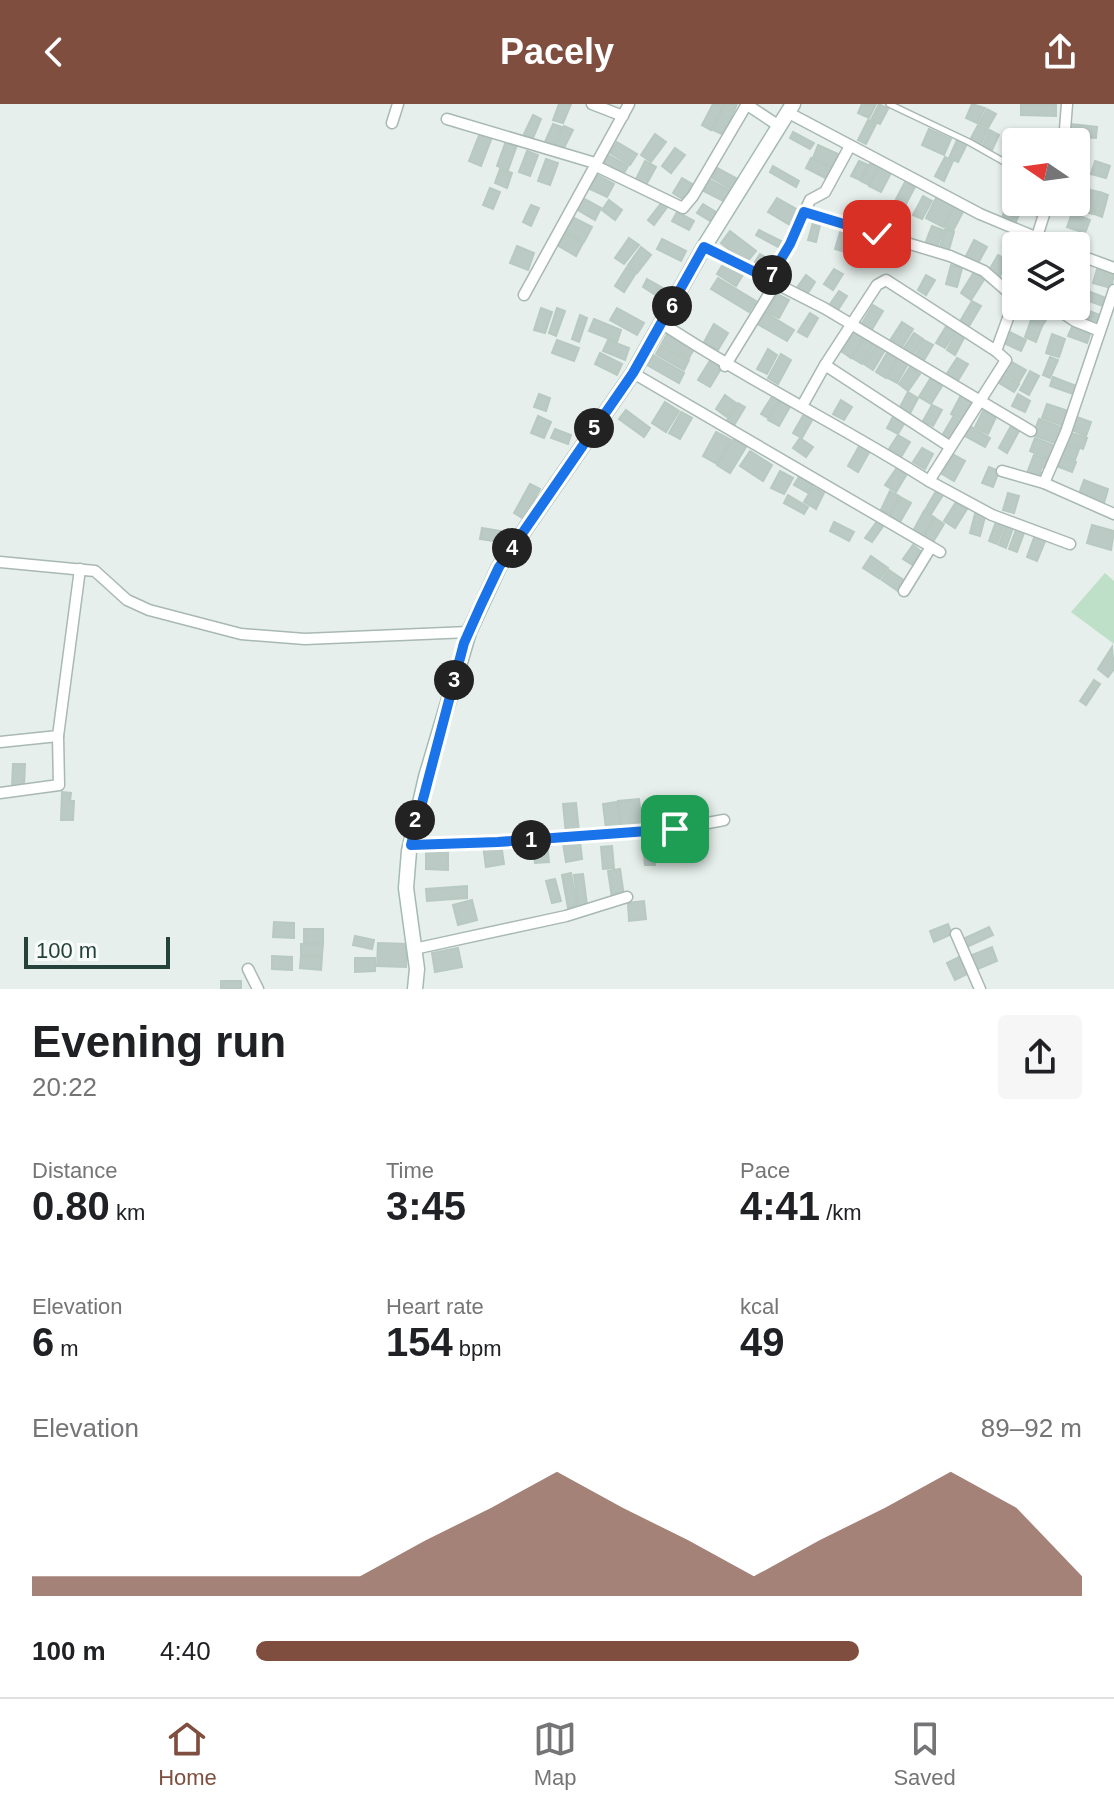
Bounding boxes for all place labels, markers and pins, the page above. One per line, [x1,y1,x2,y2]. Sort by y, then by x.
pin [843,200,911,268]
pin: 7 [752,255,792,295]
pin: 6 [652,286,692,326]
pin: 5 [574,408,614,448]
pin: 4 [492,528,532,568]
pin: 3 [434,660,474,700]
pin [641,795,709,863]
pin: 2 [395,800,435,840]
pin: 1 [511,820,551,860]

